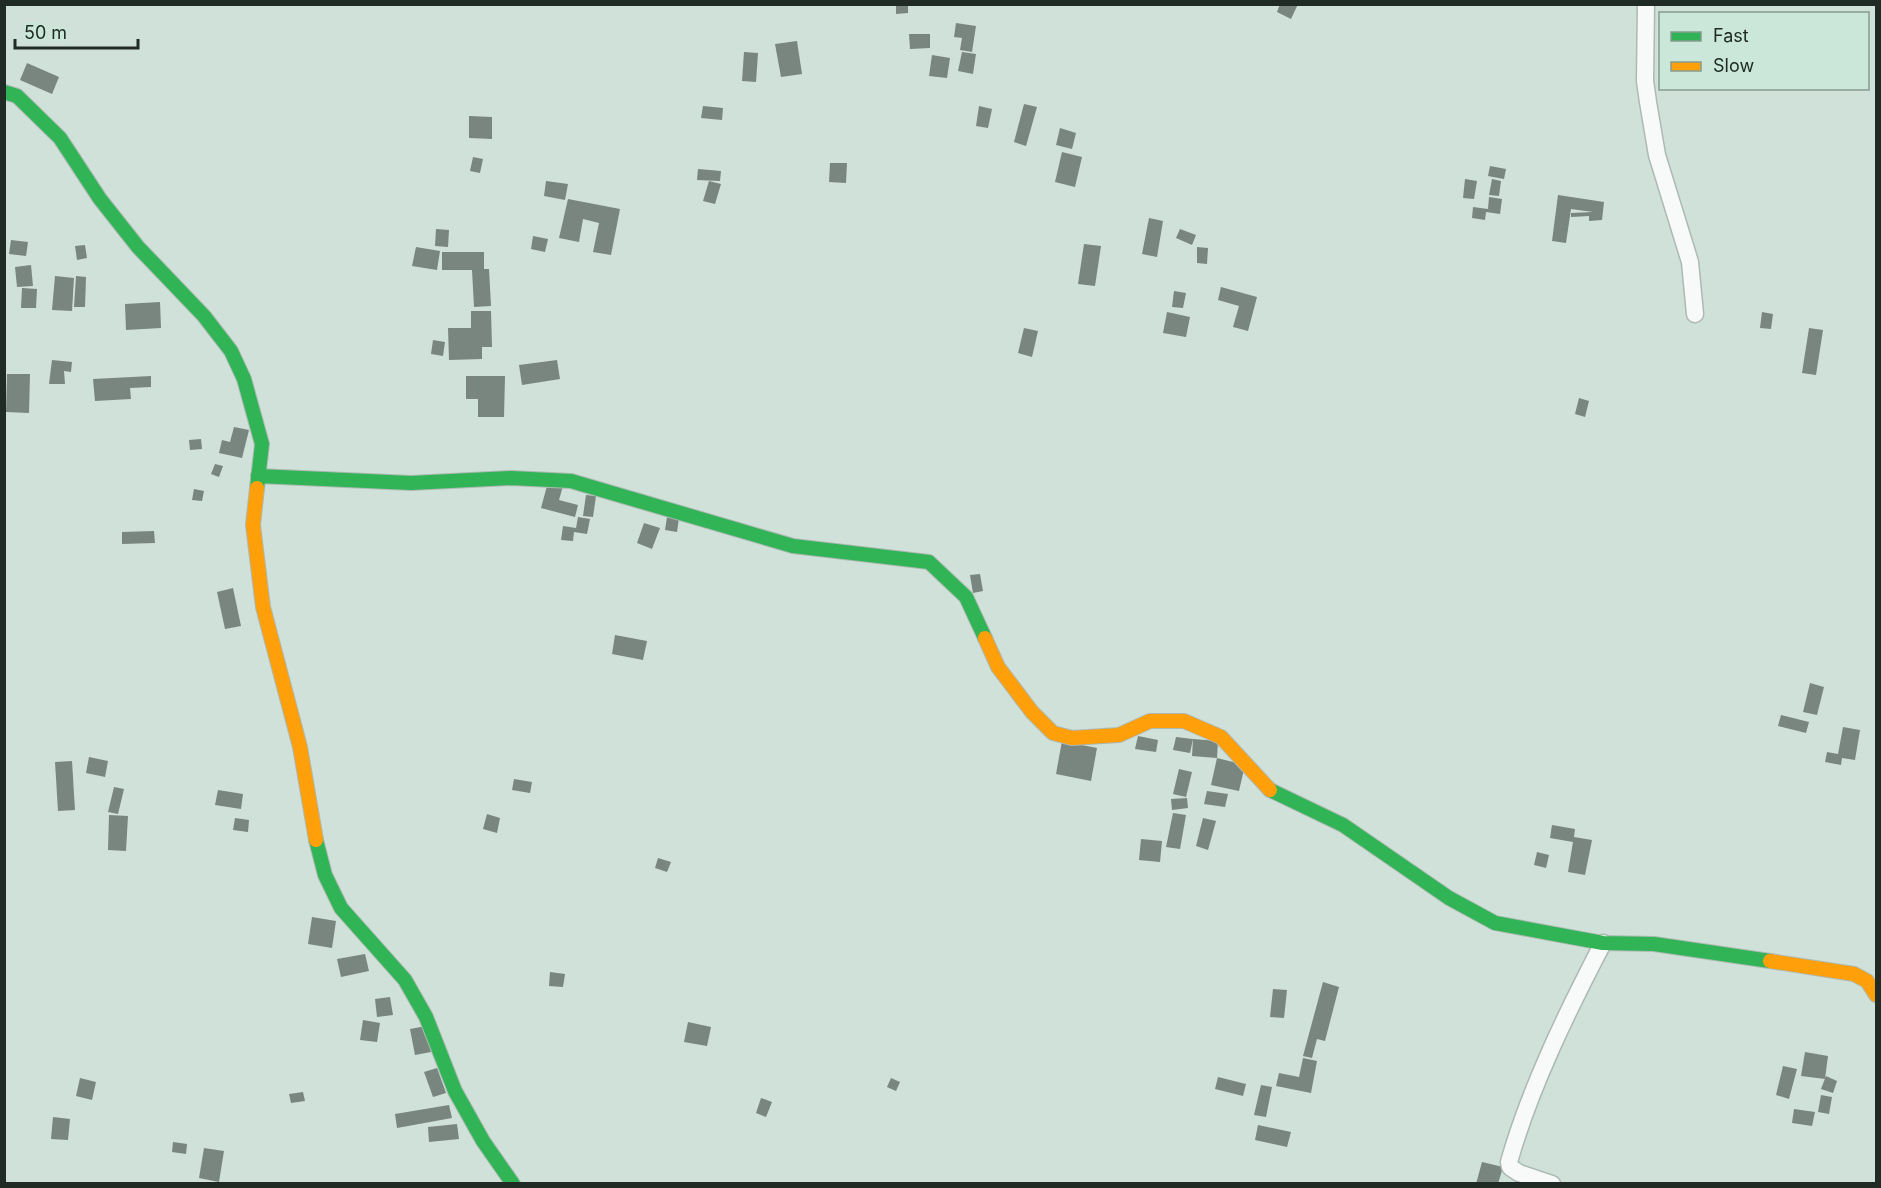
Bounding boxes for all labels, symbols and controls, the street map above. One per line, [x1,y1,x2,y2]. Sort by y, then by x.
scale bar [15,12,138,50]
legend [1659,12,1869,90]
text: 50 m [24,22,67,43]
text: Fast [1713,25,1749,46]
text: Slow [1713,55,1754,76]

